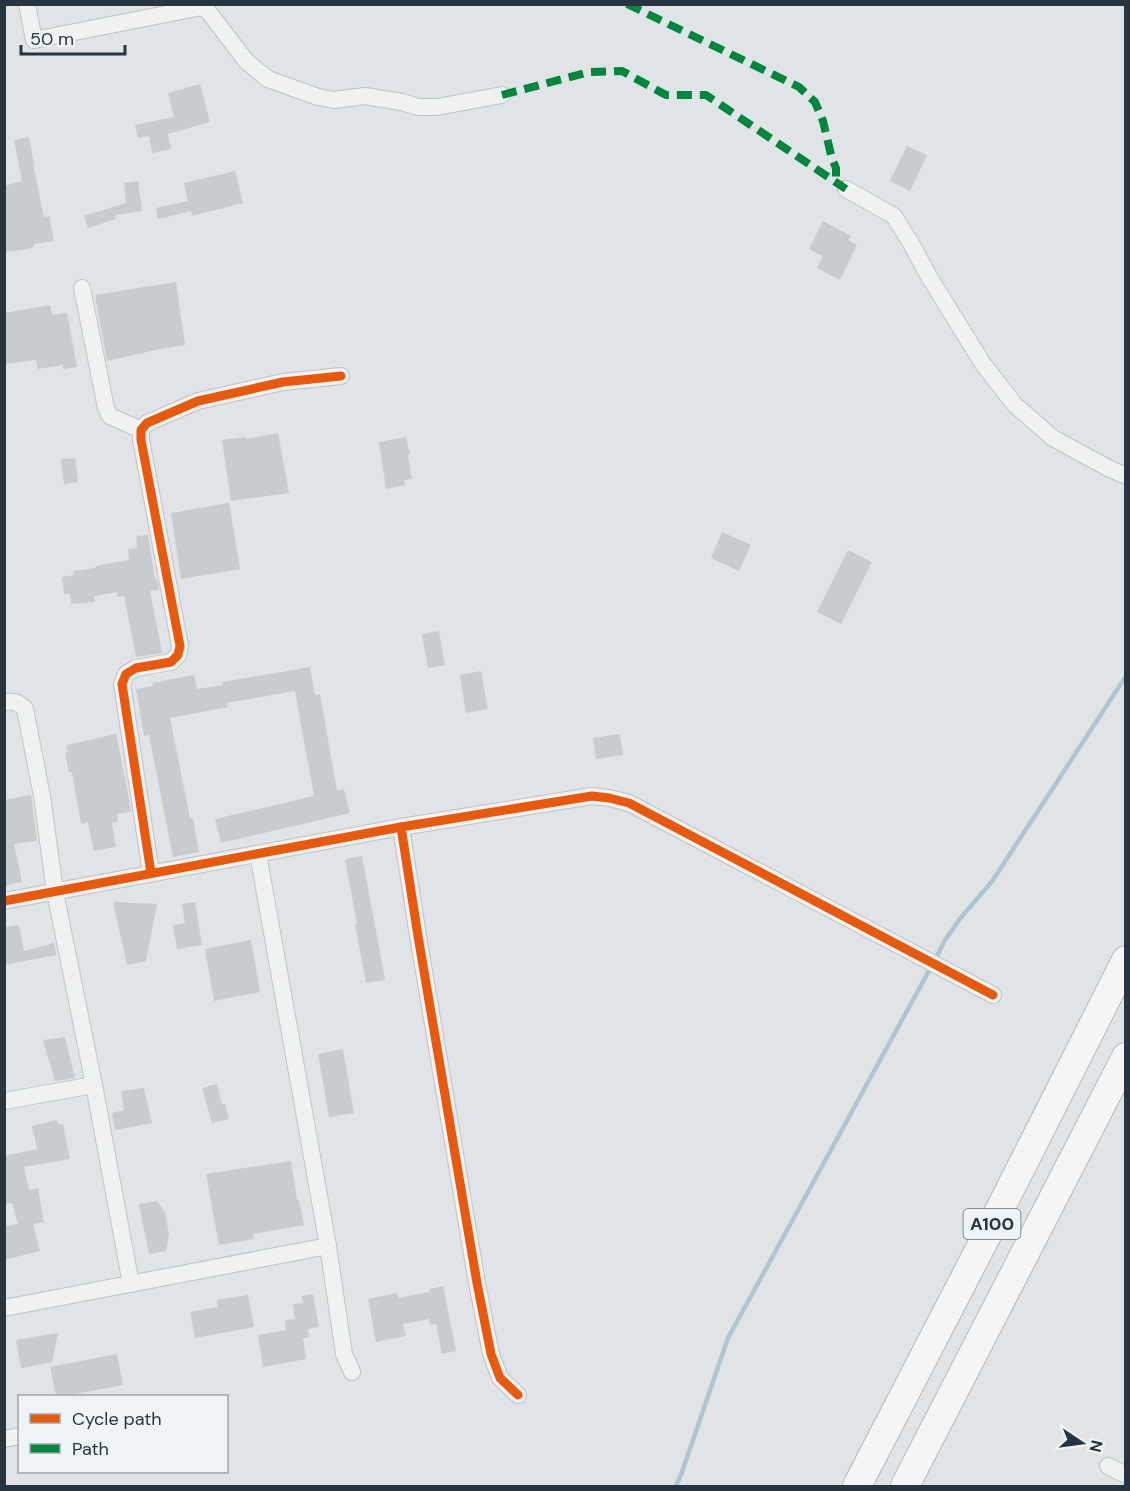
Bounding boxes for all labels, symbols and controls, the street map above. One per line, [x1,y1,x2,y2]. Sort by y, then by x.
scale bar [21,18,124,56]
text: 50 m [30,27,74,51]
road number: A100 [964,1209,1020,1239]
legend [18,1395,228,1473]
text: Cycle path [72,1407,162,1431]
north arrow [1052,1413,1112,1473]
text: Path [72,1437,109,1461]
text: N [1085,1438,1108,1454]

